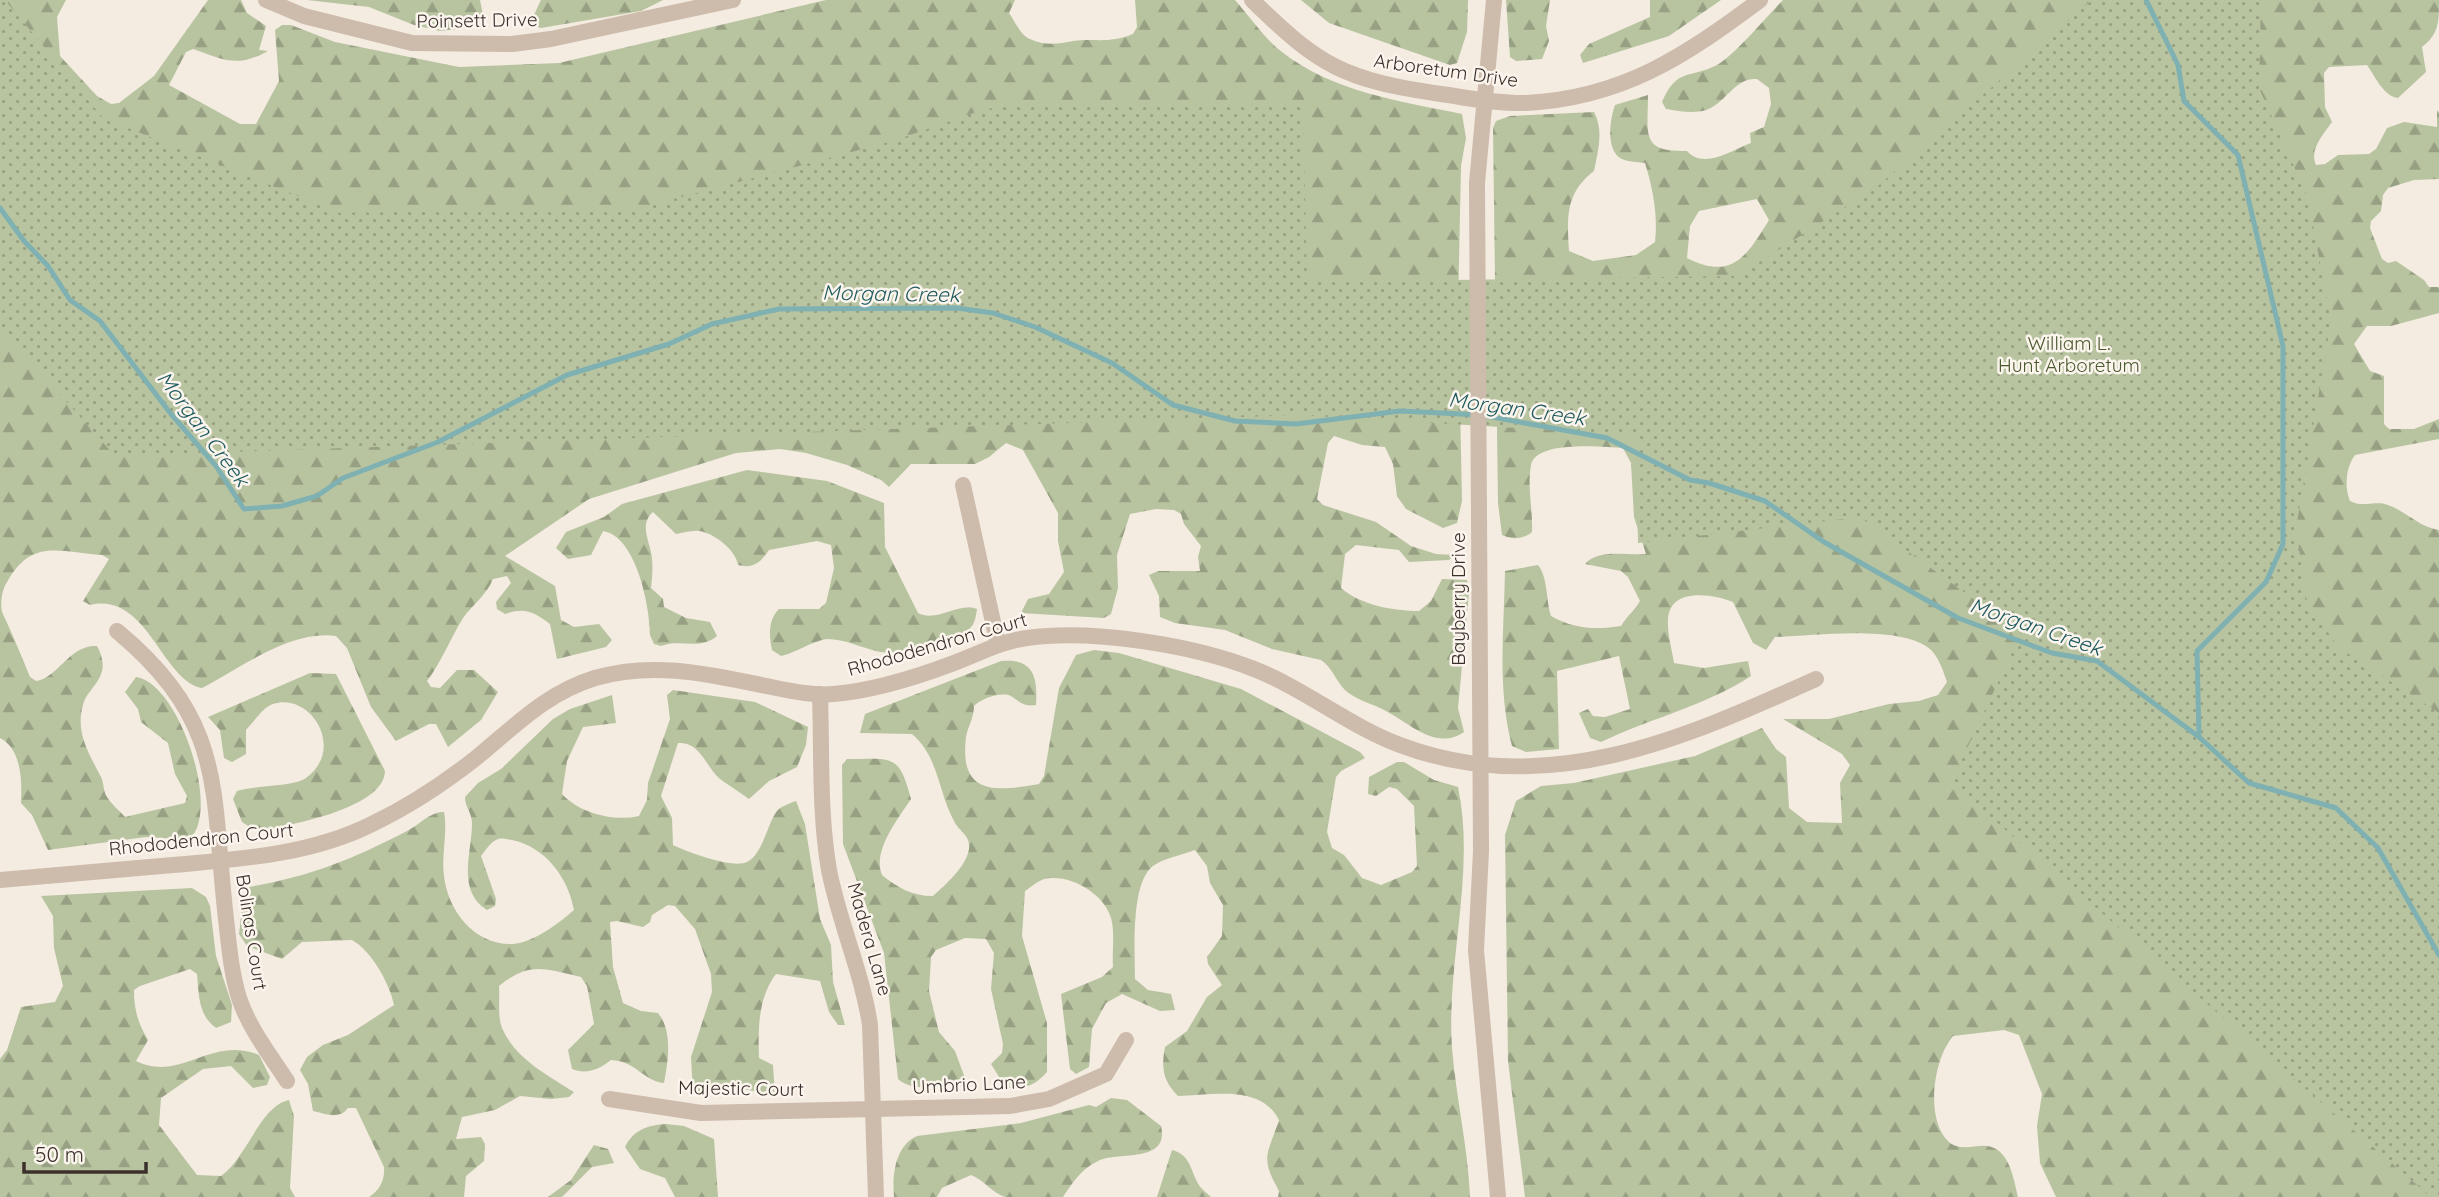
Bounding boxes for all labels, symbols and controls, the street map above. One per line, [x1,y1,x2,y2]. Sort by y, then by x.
street label: Poinsett Drive [416,7,538,33]
street label: Arboretum Drive [1372,48,1520,92]
water label: Morgan Creek [822,279,962,307]
park label: William L. Hunt Arboretum [1998,331,2140,377]
water label: Morgan Creek [152,366,257,493]
water label: Morgan Creek [1447,386,1589,431]
street label: Bayberry Drive [1446,532,1470,666]
water label: Morgan Creek [1967,591,2107,661]
street label: Rhododendron Court [844,607,1030,681]
street label: Rhododendron Court [107,817,295,861]
street label: Bolinas Court [231,872,273,992]
street label: Madera Lane [842,880,898,998]
street label: Umbrio Lane [912,1069,1026,1099]
street label: Majestic Court [678,1075,804,1101]
scale bar [24,1130,147,1174]
text: 50 m [35,1141,84,1167]

